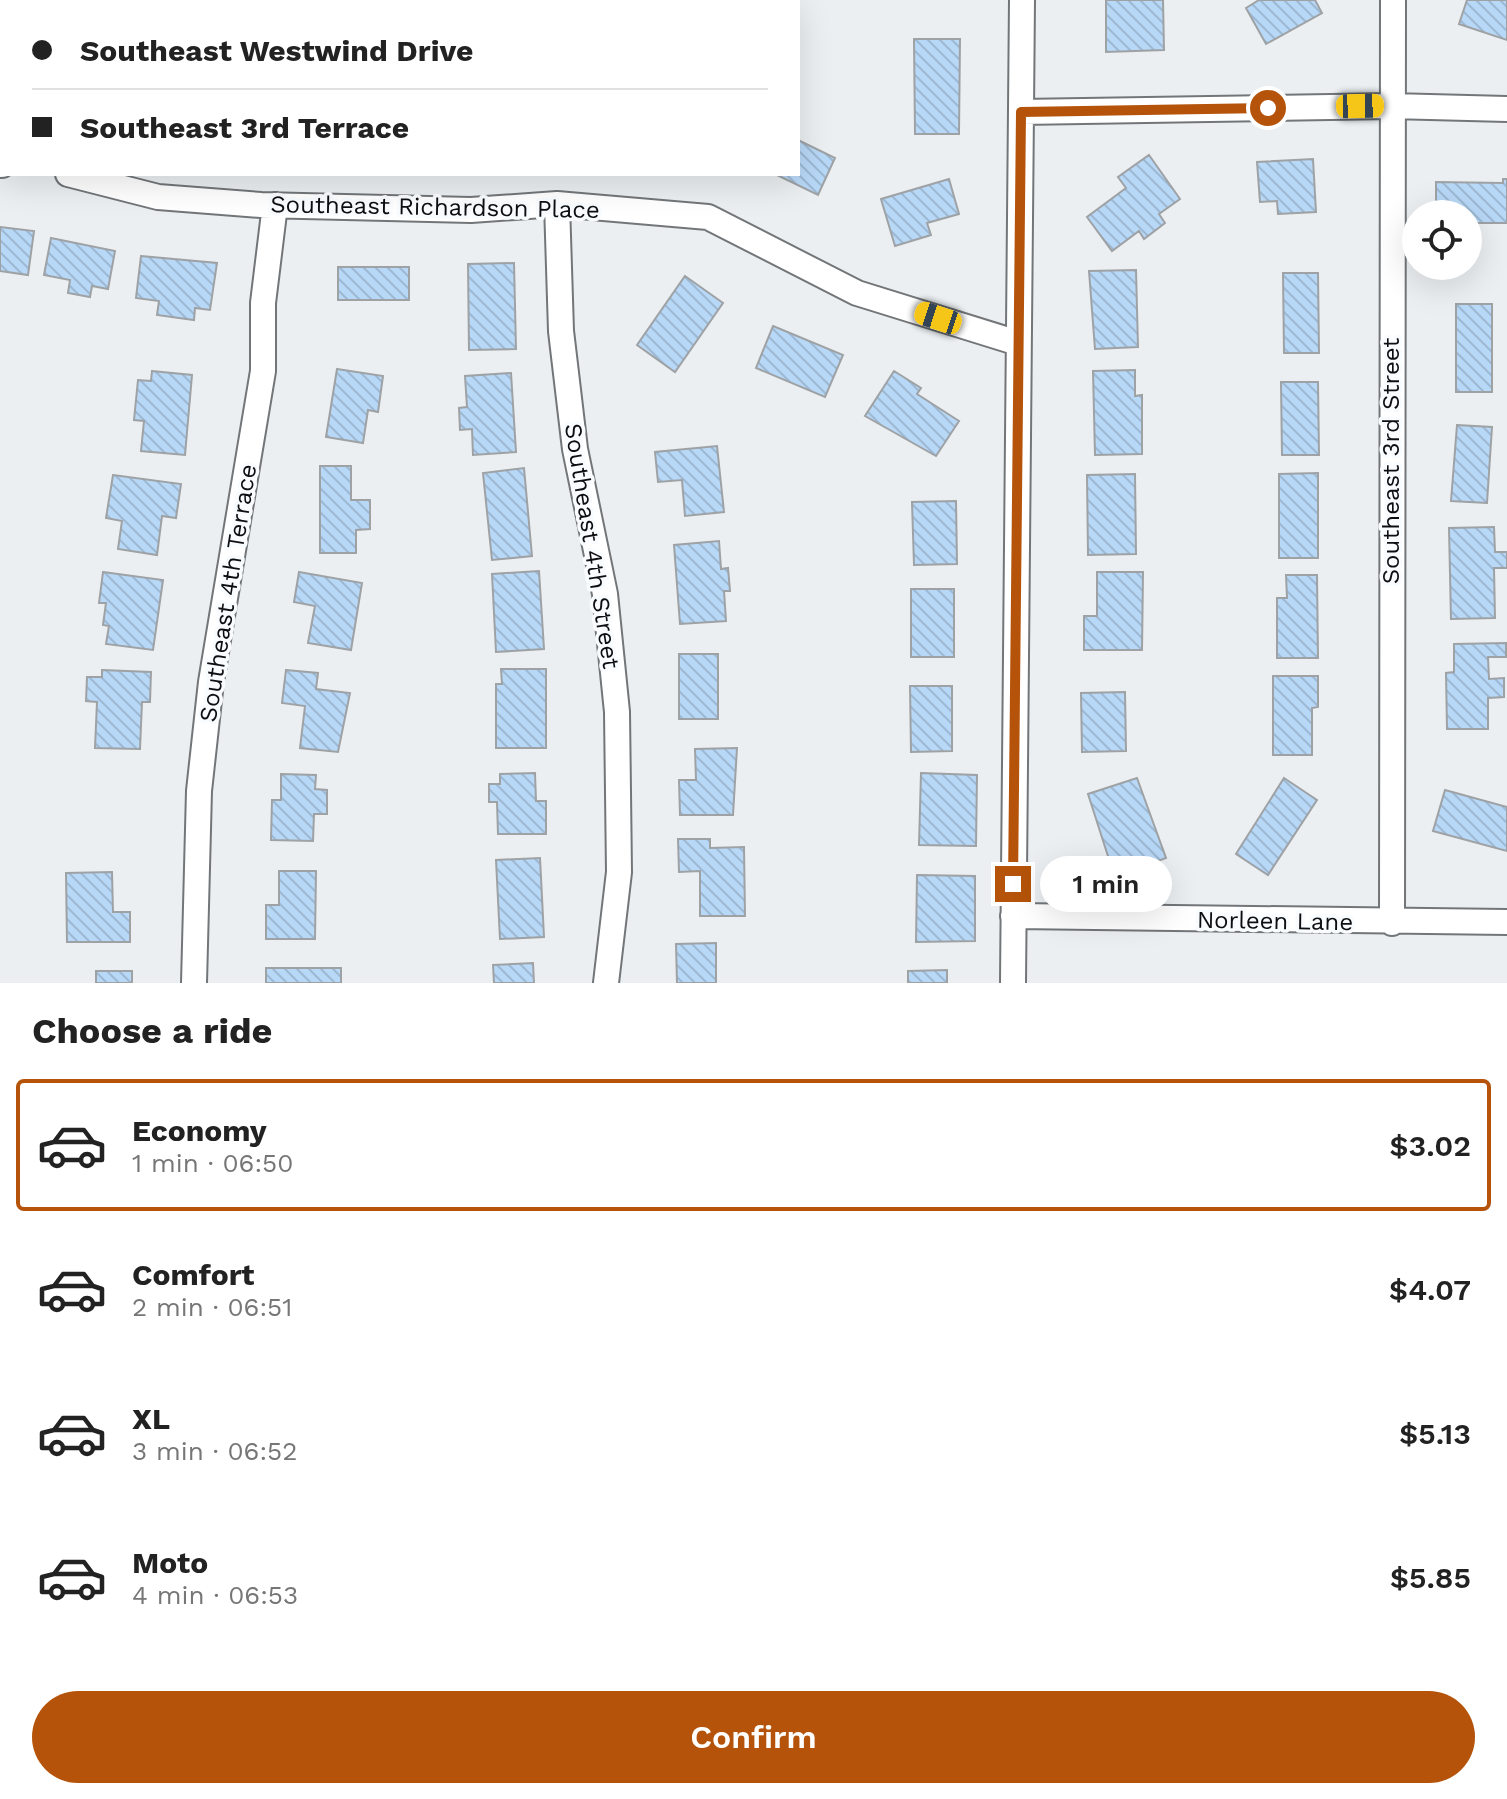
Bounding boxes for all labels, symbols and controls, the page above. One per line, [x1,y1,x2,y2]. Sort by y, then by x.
text: Southeast Westwind Drive [80,33,473,68]
route start [1250,90,1286,126]
car [1336,94,1384,118]
text: Southeast 3rd Terrace [80,110,409,145]
street label: Southeast Richardson Place [270,190,600,224]
map controls [1402,200,1482,280]
button: locate [1402,200,1482,280]
car [911,299,965,337]
street label: Southeast 3rd Street [1377,338,1405,584]
street label: Southeast 4th Street [559,421,625,671]
street label: Southeast 4th Terrace [194,462,262,724]
callout: 1 min [1041,856,1173,912]
route end [995,866,1031,902]
text: 1 min [1073,869,1139,899]
street label: Norleen Lane [1197,906,1353,936]
text: Choose a ride [32,1010,272,1052]
icon: car [36,1109,108,1181]
text: Economy [132,1113,267,1148]
text: $3.02 [1390,1128,1471,1163]
text: 1 min · 06:50 [132,1148,293,1178]
icon: car [36,1253,108,1325]
text: Comfort [132,1257,254,1292]
text: $4.07 [1389,1272,1471,1307]
text: 2 min · 06:51 [132,1292,292,1322]
icon: car [36,1397,108,1469]
text: XL [132,1401,170,1436]
text: $5.13 [1399,1416,1471,1451]
text: 3 min · 06:52 [132,1436,297,1466]
icon: car [36,1541,108,1613]
text: Moto [132,1545,208,1580]
text: $5.85 [1390,1560,1471,1595]
text: 4 min · 06:53 [132,1580,298,1610]
button: Confirm [32,1691,1475,1783]

